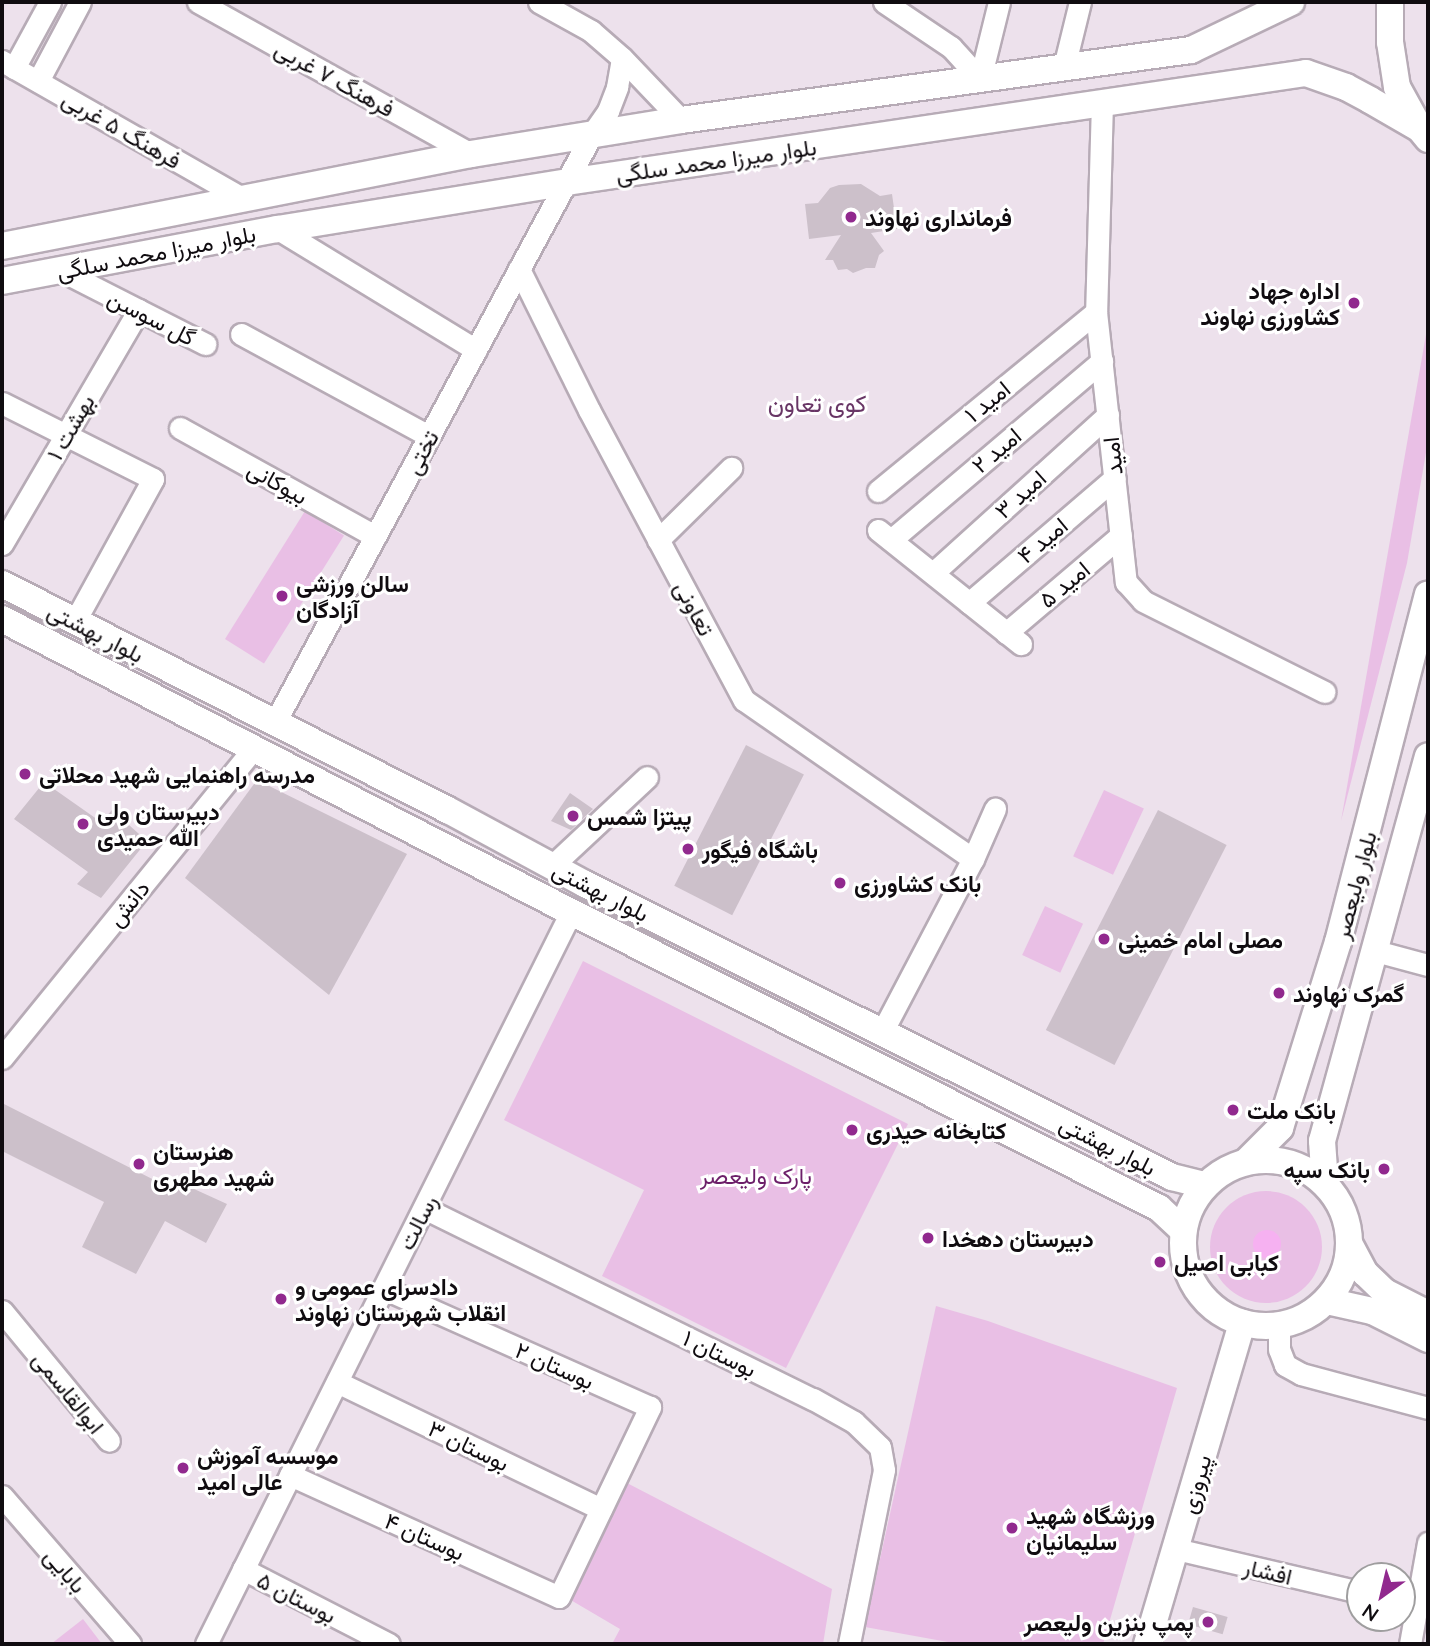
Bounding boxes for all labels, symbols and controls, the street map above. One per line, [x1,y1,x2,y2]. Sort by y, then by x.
street label: فرهنگ ۷ غربی [270,34,400,122]
street label: فرهنگ ۵ غربی [58,84,186,174]
street label: بلوار میرزا محمد سلگی [614,132,818,188]
place label: فرمانداری نهاوند [865,203,1012,231]
marker: فرمانداری نهاوند [843,209,859,225]
street label: بلوار میرزا محمد سلگی [54,219,258,285]
place label: اداره جهاد کشاورزی نهاوند [1200,276,1340,330]
street label: گل سوسن [104,283,200,351]
marker: اداره جهاد کشاورزی نهاوند [1346,295,1362,311]
street label: امید ۱ [959,374,1015,428]
street label: بهشت ۱ [40,389,100,465]
district label: کوی تعاون [768,389,866,417]
street label: امید ۲ [966,421,1026,479]
street label: تختی [398,425,444,479]
street label: امید [1096,436,1128,476]
street label: بیوکانی [243,454,313,510]
street label: امید ۳ [989,464,1051,524]
street label: امید ۴ [1011,511,1073,569]
street label: امید ۵ [1033,555,1095,613]
place label: سالن ورزشی آزادگان [296,569,409,623]
street label: تعاونی [669,576,721,640]
marker: سالن ورزشی آزادگان [274,588,290,604]
street label: بلوار بهشتی [43,596,149,668]
place label: مدرسه راهنمایی شهید محلاتی [39,760,315,788]
marker: مدرسه راهنمایی شهید محلاتی [17,766,33,782]
place label: دبیرستان ولی الله حمیدی [97,797,220,851]
place label: پیتزا شمس [587,802,692,830]
marker: پیتزا شمس [565,808,581,824]
marker: دبیرستان ولی الله حمیدی [75,816,91,832]
street label: بلوار ولیعصر [1326,828,1382,942]
place label: باشگاه فیگور [702,835,818,863]
marker: باشگاه فیگور [680,841,696,857]
street label: بلوار بهشتی [548,855,654,927]
place label: بانک کشاورزی [854,869,981,897]
street label: دانش [101,874,155,932]
marker: بانک کشاورزی [832,875,848,891]
place label: مصلی امام خمینی [1118,925,1283,953]
marker: مصلی امام خمینی [1096,931,1112,947]
place label: گمرک نهاوند [1293,979,1404,1007]
marker: گمرک نهاوند [1271,985,1287,1001]
place label: بانک ملت [1247,1096,1336,1124]
marker: بانک ملت [1225,1102,1241,1118]
street label: بلوار بهشتی [1055,1109,1161,1181]
place label: کتابخانه حیدری [866,1116,1007,1144]
marker: کتابخانه حیدری [844,1122,860,1138]
place label: هنرستان شهید مطهری [153,1137,274,1191]
place label: بانک سپه [1283,1155,1370,1183]
marker: هنرستان شهید مطهری [131,1156,147,1172]
park label: پارک ولیعصر [700,1161,812,1189]
marker: بانک سپه [1376,1161,1392,1177]
street label: رسالت [391,1190,443,1254]
place label: دبیرستان دهخدا [942,1224,1094,1252]
marker: دبیرستان دهخدا [920,1230,936,1246]
place label: کبابی اصیل [1174,1248,1279,1276]
marker: کبابی اصیل [1152,1254,1168,1270]
place label: دادسرای عمومی و انقلاب شهرستان نهاوند [295,1272,506,1326]
marker: دادسرای عمومی و انقلاب شهرستان نهاوند [273,1291,289,1307]
street label: بوستان ۱ [679,1323,761,1383]
street label: بوستان ۲ [511,1335,599,1395]
street label: ابوالقاسمی [27,1345,111,1439]
street label: بوستان ۳ [424,1414,514,1476]
place label: موسسه آموزش عالی امید [197,1441,338,1495]
street label: پیروزی [1173,1451,1217,1517]
marker: موسسه آموزش عالی امید [175,1460,191,1476]
place label: ورزشگاه شهید سلیمانیان [1026,1501,1155,1555]
street label: بوستان ۴ [381,1506,469,1566]
marker: ورزشگاه شهید سلیمانیان [1004,1520,1020,1536]
street label: بابایی [39,1542,93,1598]
street label: افشار [1241,1552,1295,1590]
north arrow [1346,1562,1416,1632]
street label: بوستان ۵ [253,1565,341,1629]
text: N [1358,1600,1383,1627]
place label: پمپ بنزین ولیعصر [1024,1608,1194,1636]
marker: پمپ بنزین ولیعصر [1200,1614,1216,1630]

